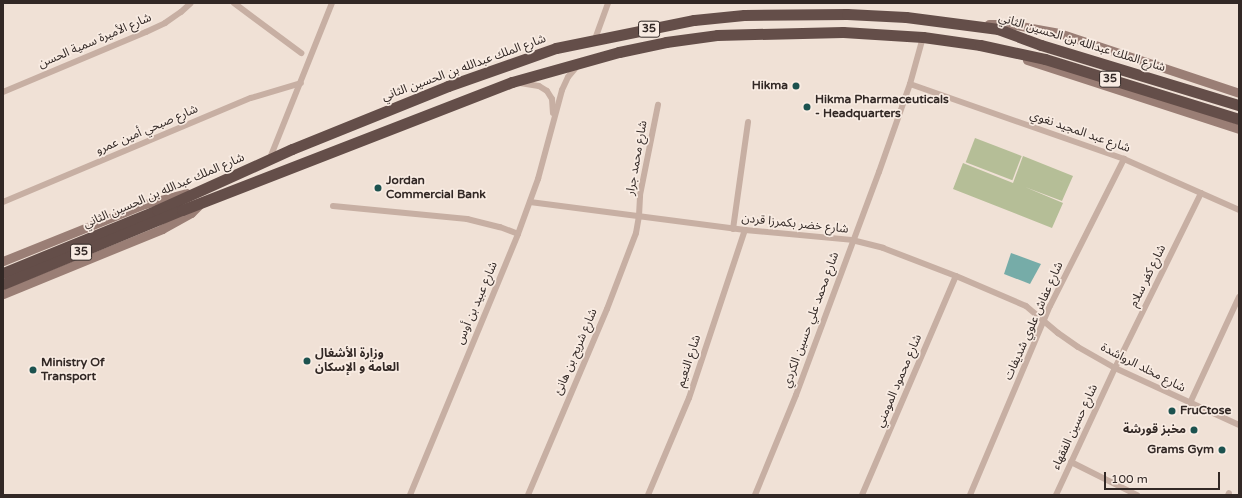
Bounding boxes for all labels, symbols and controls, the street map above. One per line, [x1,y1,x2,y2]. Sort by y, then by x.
street label: شارع الأميرة سمية الحسن [36,11,154,71]
street label: شارع الملك عبدالله بن الحسين الثاني [997,11,1167,75]
road number: 35 [638,20,660,38]
street label: شارع الملك عبدالله بن الحسين الثاني [380,32,548,104]
road number: 35 [1099,70,1121,88]
place label: Hikma [752,79,788,93]
marker: Hikma [791,81,801,91]
place label: Hikma Pharmaceuticals - Headquarters [815,93,949,121]
street label: شارع صبحي أمين عمرو [94,102,200,158]
marker: Hikma Pharmaceuticals - Headquarters [802,102,812,112]
street label: شارع عبد المجيد نغوي [1028,108,1132,156]
street label: شارع محمد جرار [623,119,651,197]
street label: شارع الملك عبدالله بن الحسين الثاني [81,150,247,232]
place label: Jordan Commercial Bank [386,174,486,202]
marker: Jordan Commercial Bank [373,183,383,193]
street label: شارع خضر بكمرزا قردن [741,211,849,237]
street label: شارع كفر سلام [1127,242,1169,310]
road number: 35 [70,243,92,261]
street label: شارع محمد علي حسين الكردي [780,250,842,390]
street label: شارع عبيد بن أوس [453,259,501,347]
street label: شارع عفاش علوي شديفات [1001,260,1067,382]
street label: شارع شريح بن هانئ [551,307,601,397]
street label: شارع محمود المومني [873,332,925,430]
street label: شارع النعيم [674,333,704,389]
street label: شارع مخلد الرواشدة [1098,340,1188,396]
place label: وزارة الأشغال العامة و الإسكان [315,347,399,375]
place label: Ministry Of Transport [41,356,105,384]
marker: وزارة الأشغال العامة و الإسكان [302,356,312,366]
marker: Ministry Of Transport [28,365,38,375]
street label: شارع حسين الفقهاء [1049,382,1101,472]
place label: FruCtose [1180,404,1231,418]
marker: FruCtose [1167,406,1177,416]
place label: مخبز قورشة [1123,423,1186,437]
marker: مخبز قورشة [1189,425,1199,435]
place label: Grams Gym [1147,443,1214,457]
marker: Grams Gym [1217,445,1227,455]
scale bar [1106,464,1222,490]
text: 100 m [1111,472,1148,486]

